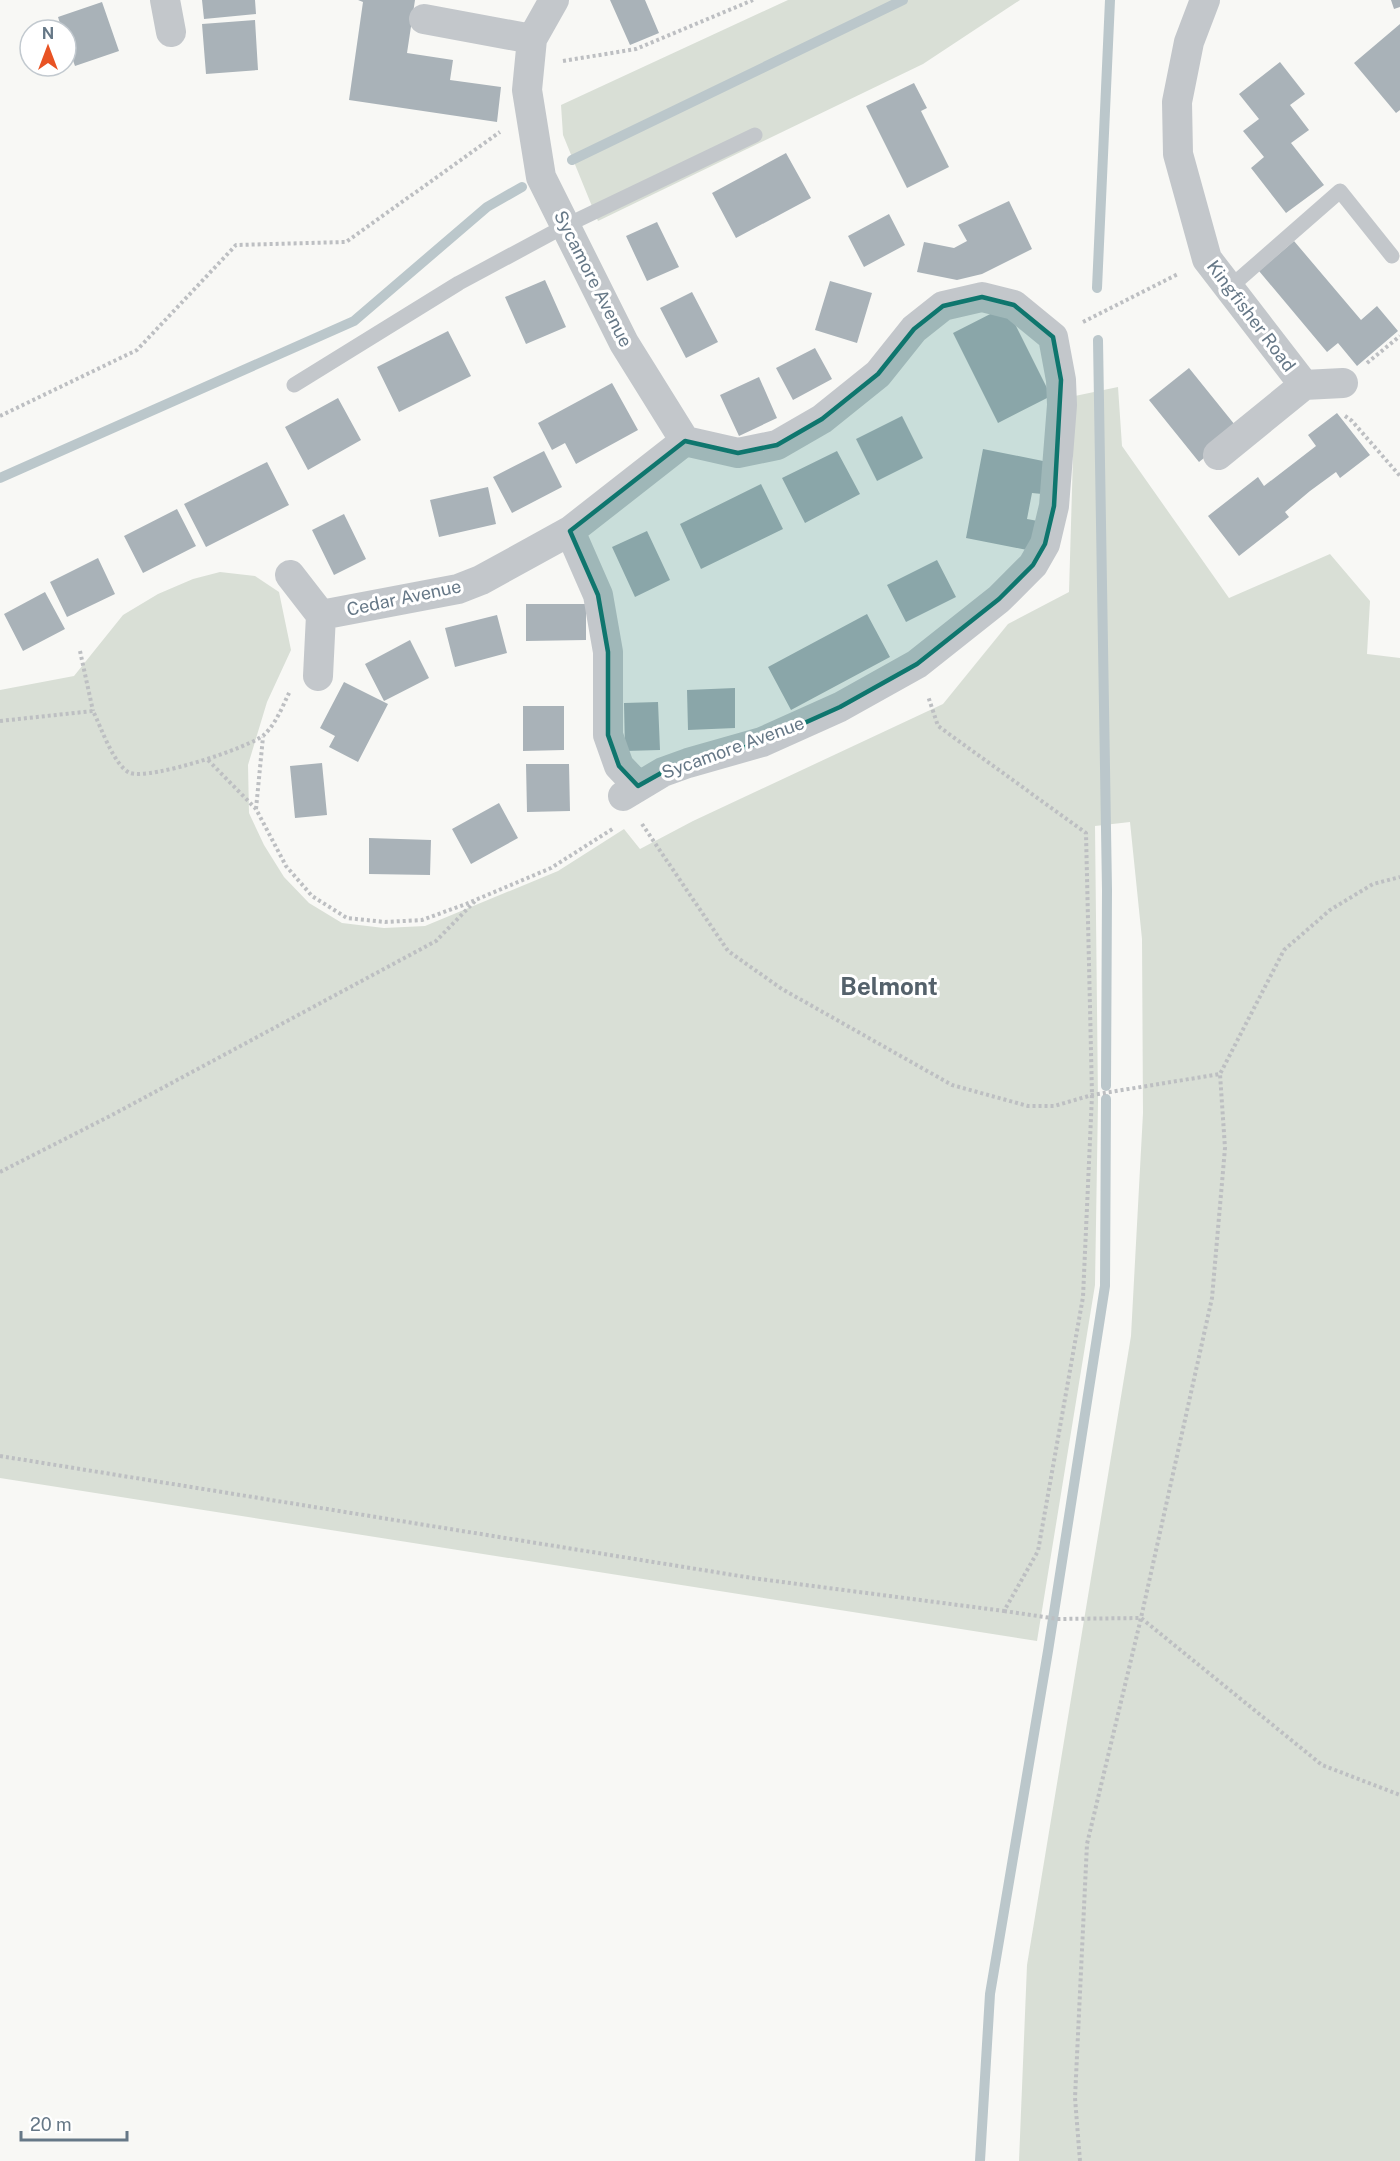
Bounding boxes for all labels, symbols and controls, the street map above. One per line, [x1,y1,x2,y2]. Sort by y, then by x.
north arrow [18,18,78,78]
text: N [42,24,54,43]
street label: Sycamore Avenue [550,207,637,350]
street label: Kingfisher Road [1203,256,1300,375]
street label: Cedar Avenue [345,575,463,620]
street label: Sycamore Avenue [659,712,807,783]
district label: Belmont [840,972,938,1000]
scale bar [21,2104,128,2142]
text: 20 m [30,2114,72,2135]

